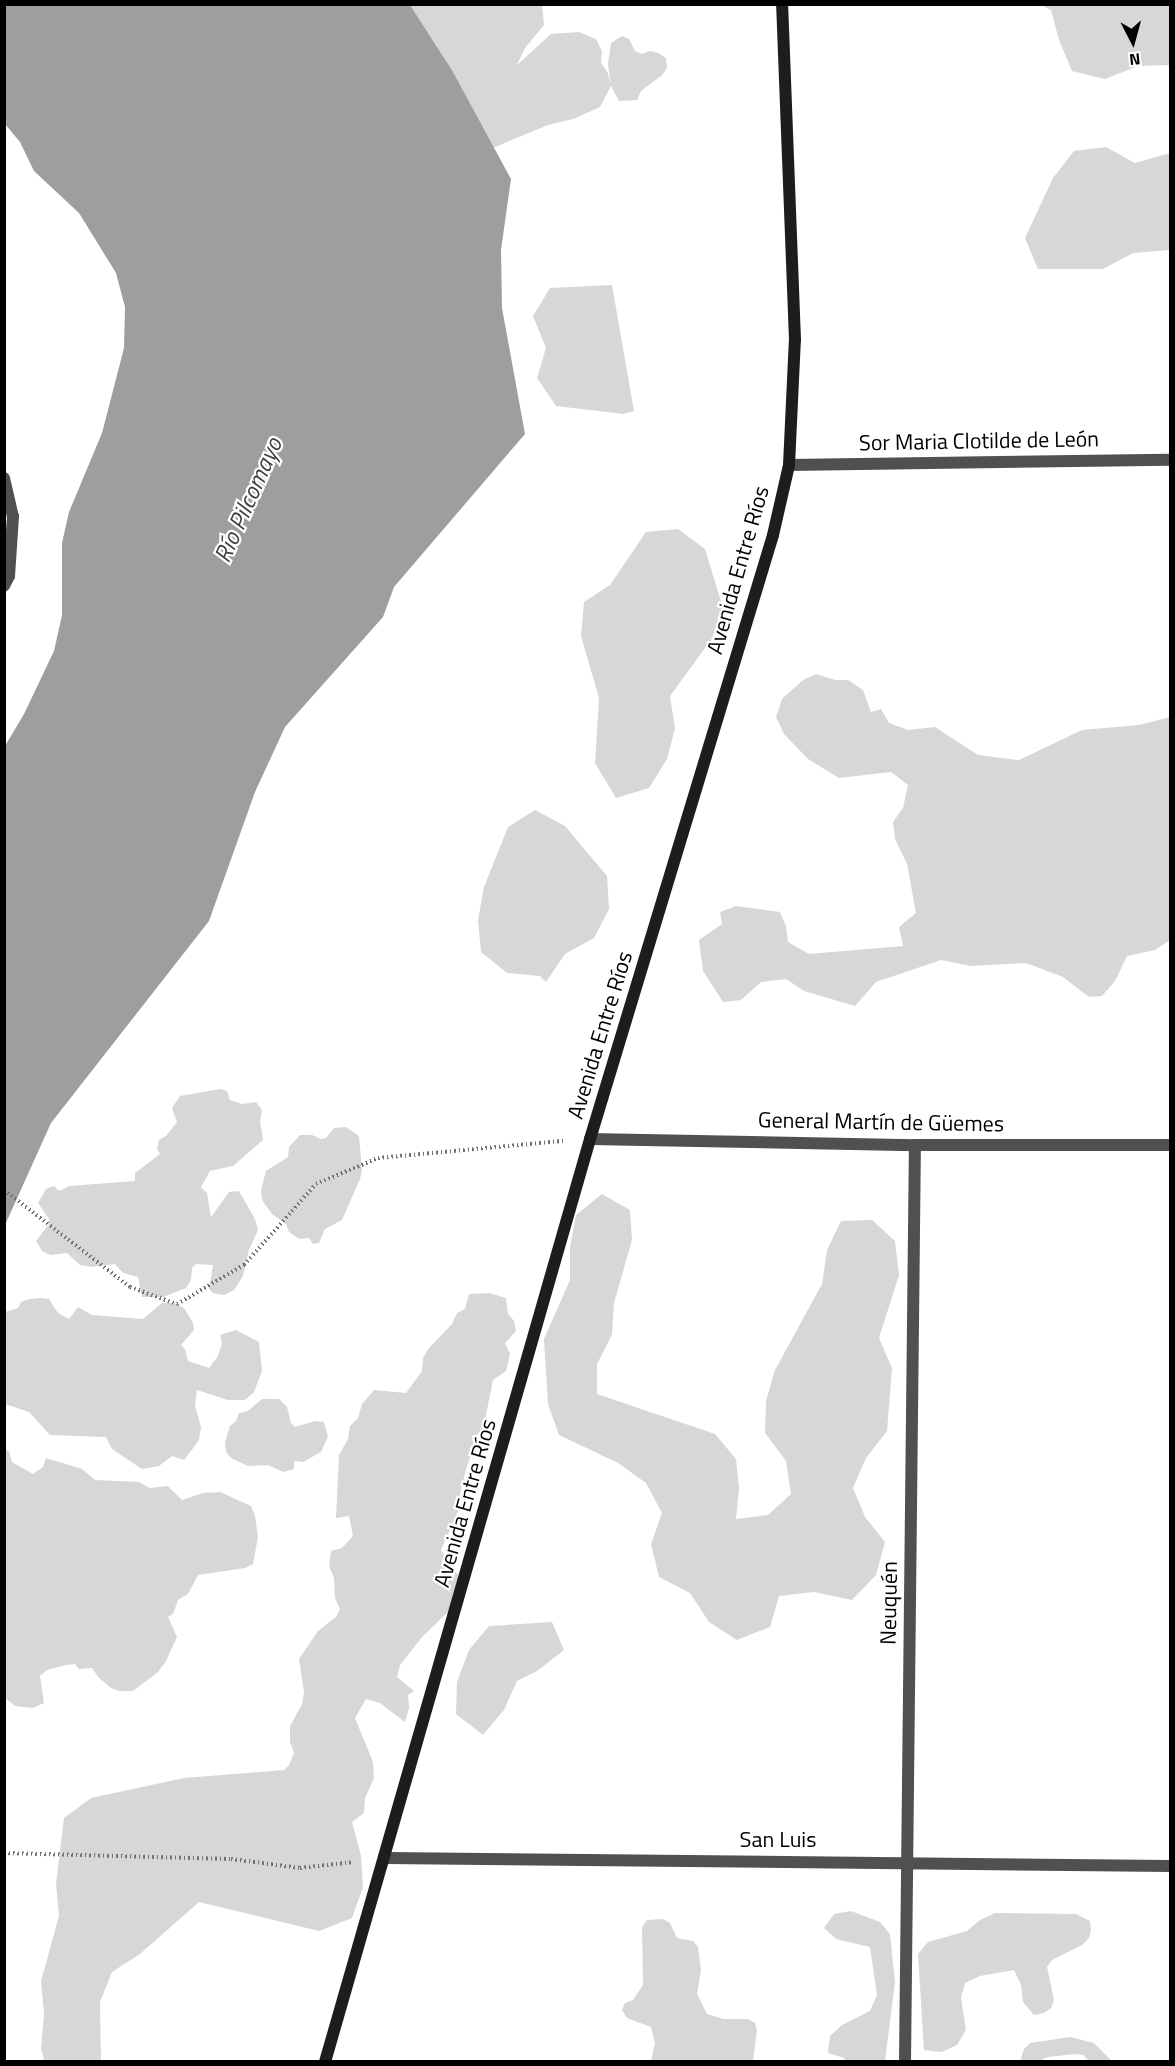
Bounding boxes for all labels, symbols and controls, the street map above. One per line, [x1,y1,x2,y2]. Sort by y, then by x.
north arrow [1103,12,1163,72]
text: N [1128,47,1142,72]
street label: Sor Maria Clotilde de León [859,426,1099,456]
water label: Río Pilcomayo [208,433,288,567]
street label: Avenida Entre Ríos [701,483,775,657]
street label: Avenida Entre Ríos [562,948,638,1122]
street label: General Martín de Güemes [758,1107,1004,1137]
street label: Avenida Entre Ríos [428,1416,502,1590]
street label: Neuquén [875,1561,903,1645]
street label: San Luis [740,1827,816,1853]

